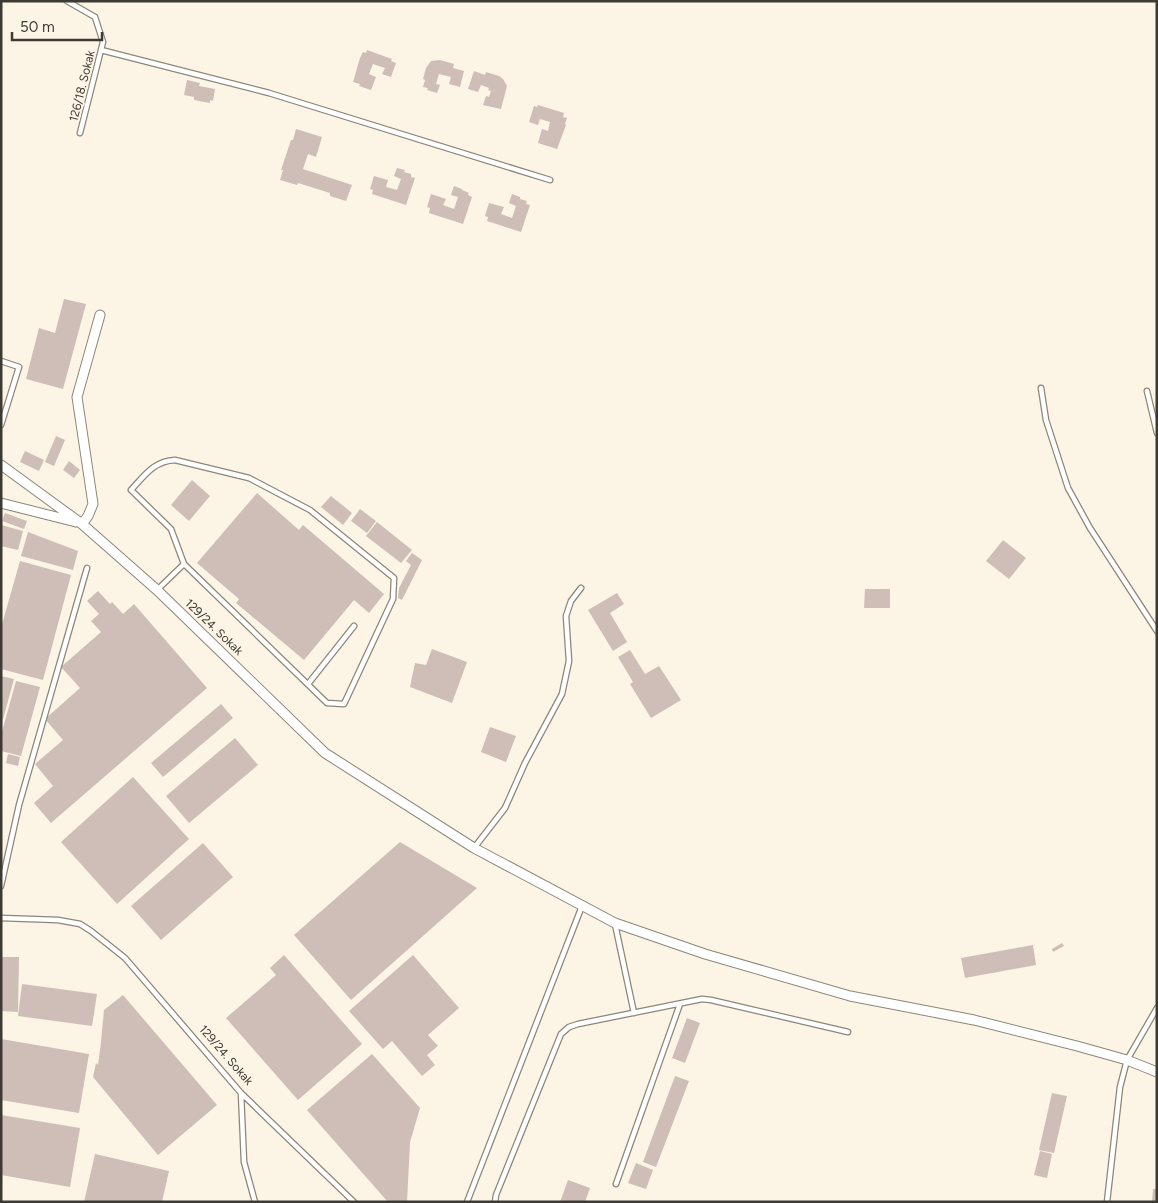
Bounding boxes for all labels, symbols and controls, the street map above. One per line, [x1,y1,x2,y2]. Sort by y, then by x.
scale bar [12,10,102,42]
text: 50 m [20,18,55,36]
street label: 126/18. Sokak [66,49,98,123]
street label: 129/24. Sokak [182,596,246,658]
street label: 129/24. Sokak [196,1022,256,1088]

